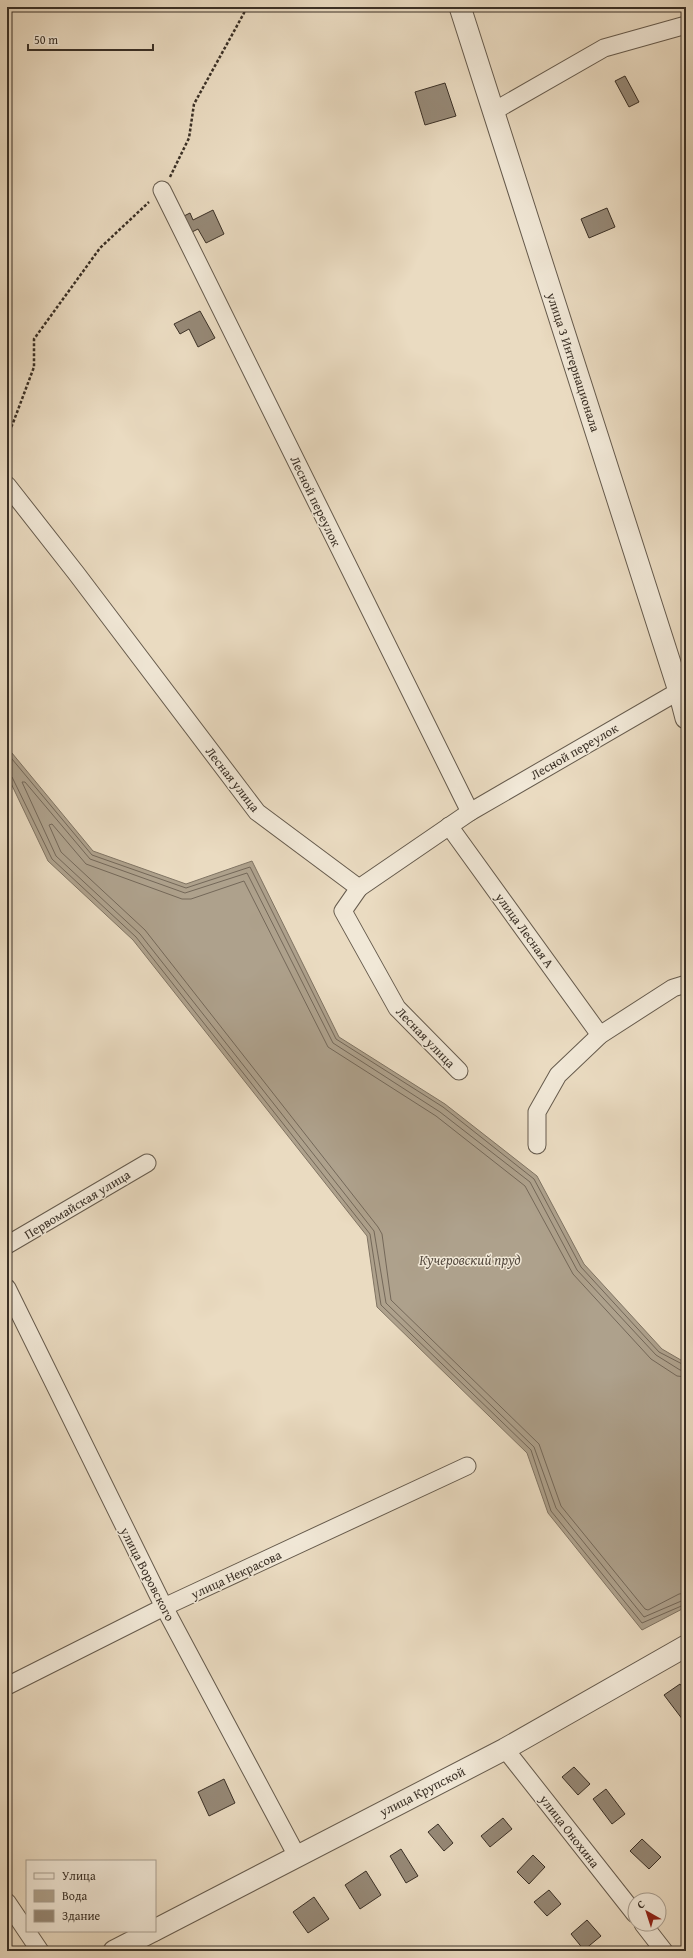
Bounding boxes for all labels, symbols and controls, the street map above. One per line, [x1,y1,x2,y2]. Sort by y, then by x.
scale bar [28,26,153,52]
text: 50 m [34,31,58,48]
street label: улица 3 Интернационала [542,289,605,435]
street label: Лесной переулок [285,453,346,550]
street label: Лесной переулок [527,718,622,784]
street label: Лесная улица [201,743,265,817]
street label: улица Лесная А [490,888,559,972]
street label: Лесная улица [392,1003,460,1073]
street label: Первомайская улица [21,1165,135,1244]
water label: Кучеровский пруд [419,1250,521,1270]
street label: улица Воровского [115,1523,180,1625]
street label: улица Некрасова [187,1545,285,1604]
street label: улица Крупской [375,1762,469,1822]
street label: улица Онохина [534,1790,605,1873]
legend [26,1860,156,1932]
text: Улица [62,1867,96,1884]
text: Вода [62,1887,87,1904]
north arrow [627,1892,667,1932]
text: С [633,1896,648,1912]
text: Здание [62,1907,101,1924]

